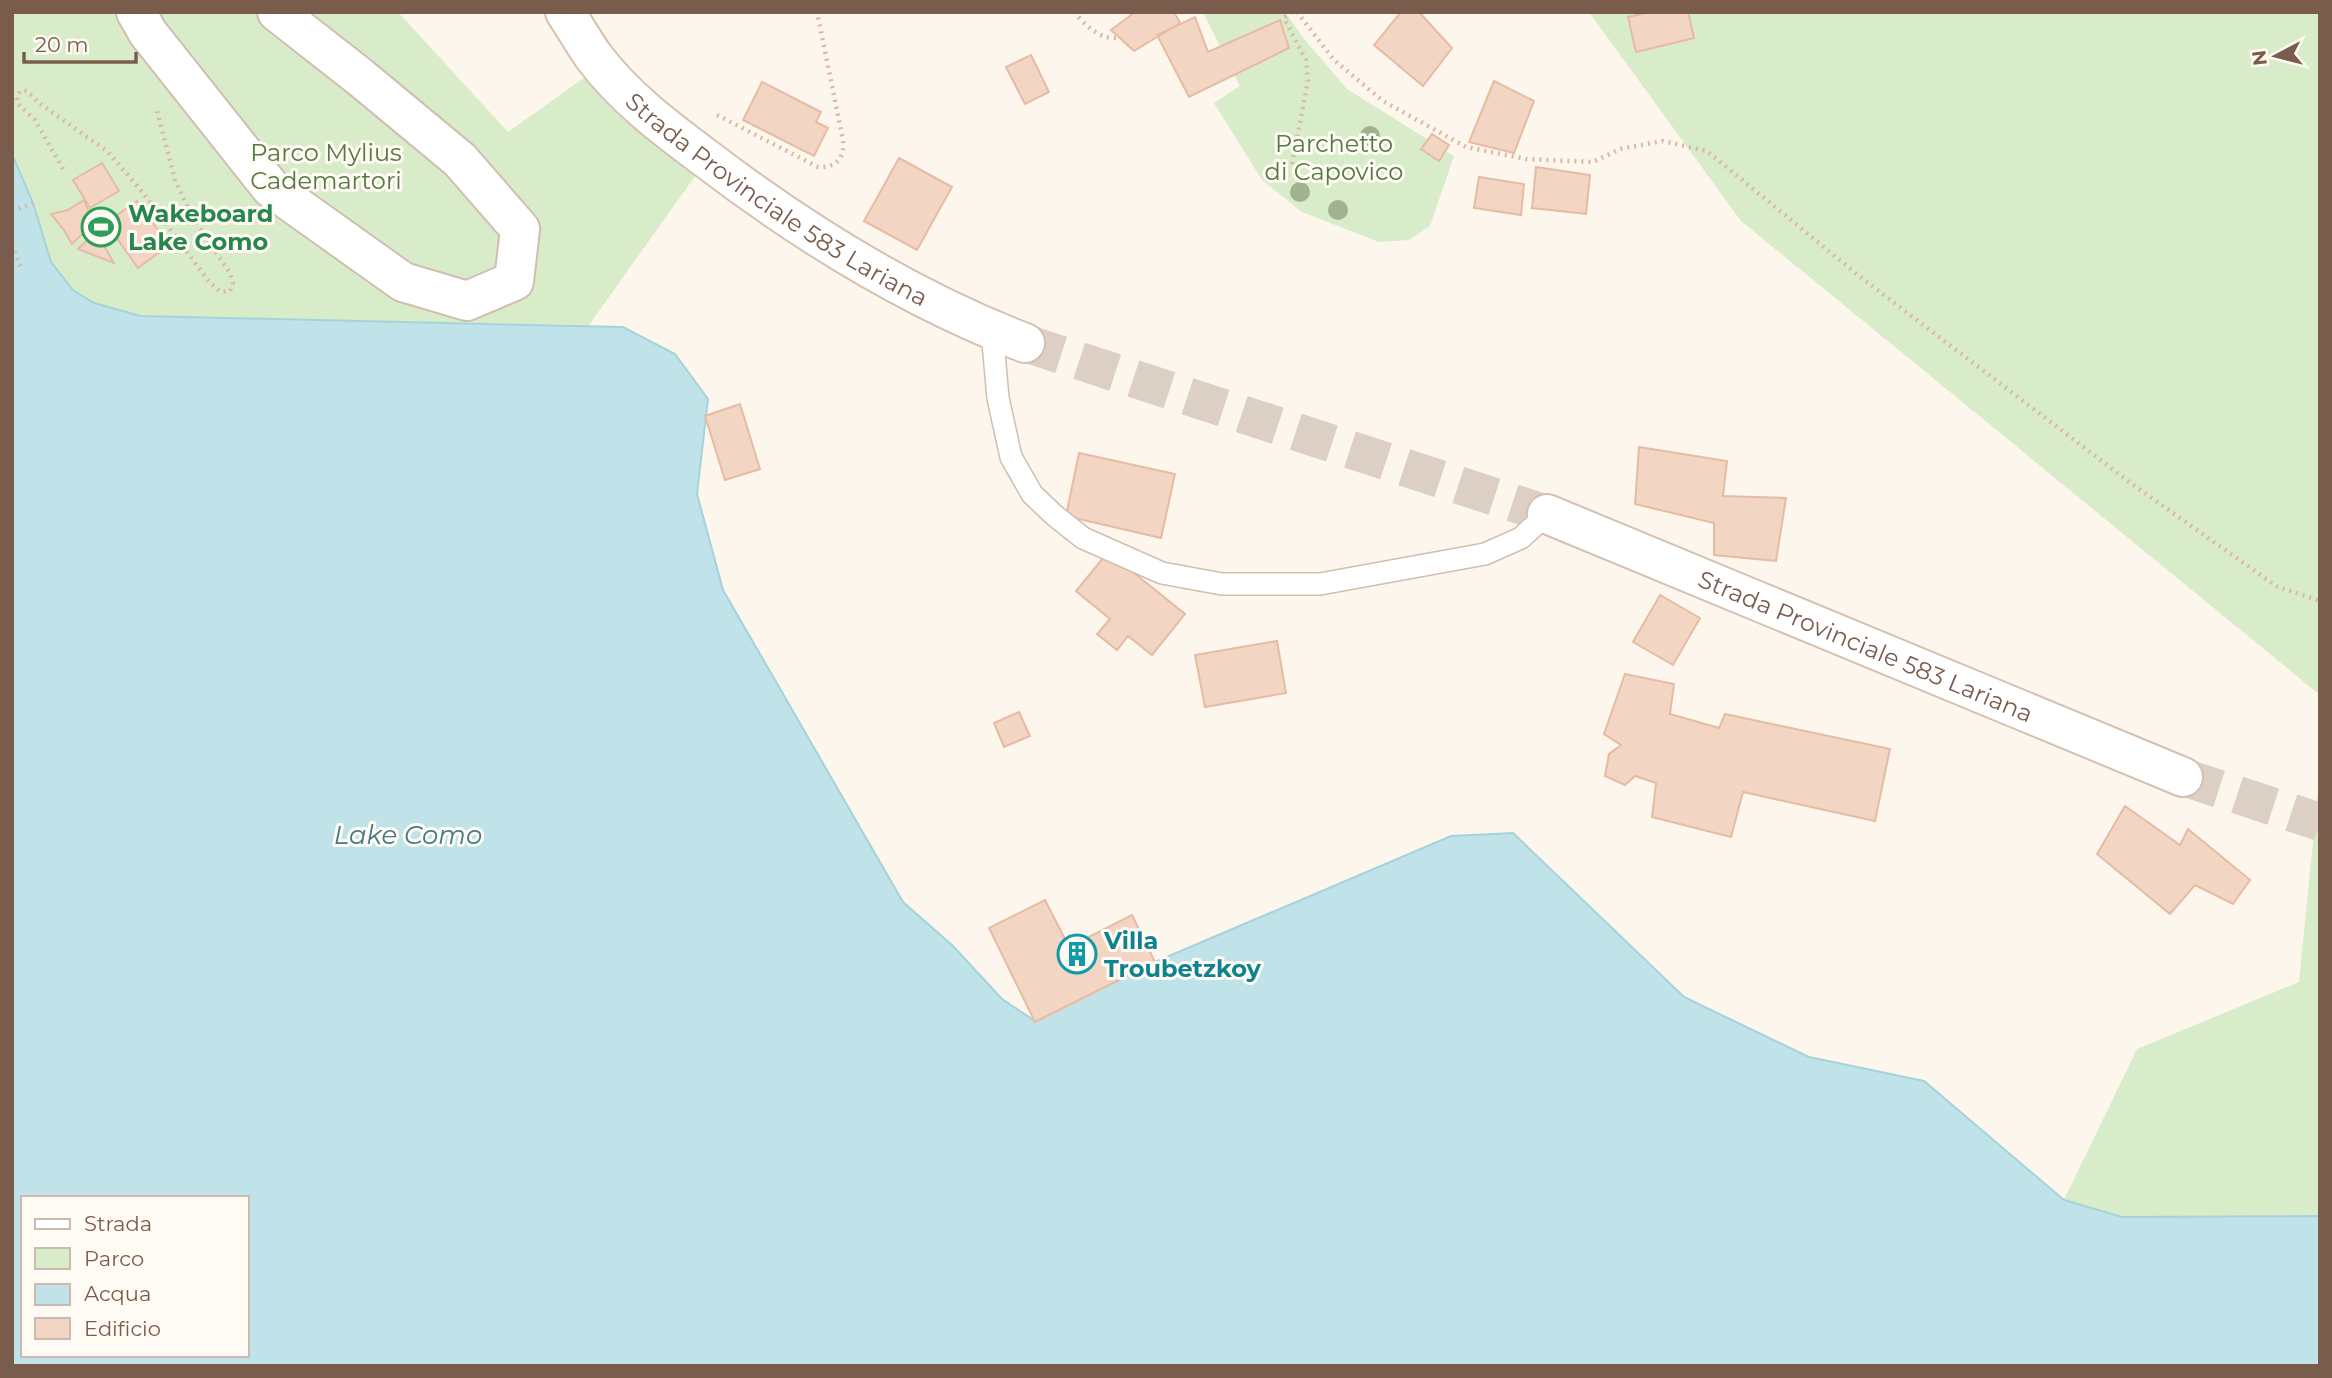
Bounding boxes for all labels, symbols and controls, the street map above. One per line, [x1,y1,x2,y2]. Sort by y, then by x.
scale bar [24,21,136,65]
north arrow [2241,21,2311,91]
text: 20 m [35,32,89,57]
text: N [2247,49,2272,67]
street label: Strada Provinciale 583 Lariana [620,86,933,312]
park label: Parchetto di Capovico [1265,129,1403,186]
park label: Parco Mylius Cademartori [250,138,402,195]
place label: Wakeboard Lake Como [128,199,273,256]
sports icon: Wakeboard Lake Como [80,206,122,248]
street label: Strada Provinciale 583 Lariana [1694,564,2037,728]
water label: Lake Como [334,819,482,851]
place label: Villa Troubetzkoy [1103,926,1262,983]
building icon: Villa Troubetzkoy [1056,933,1098,975]
legend [21,1196,248,1357]
text: Strada [84,1211,152,1236]
text: Parco [84,1246,144,1271]
text: Acqua [84,1281,151,1306]
text: Edificio [84,1316,161,1341]

